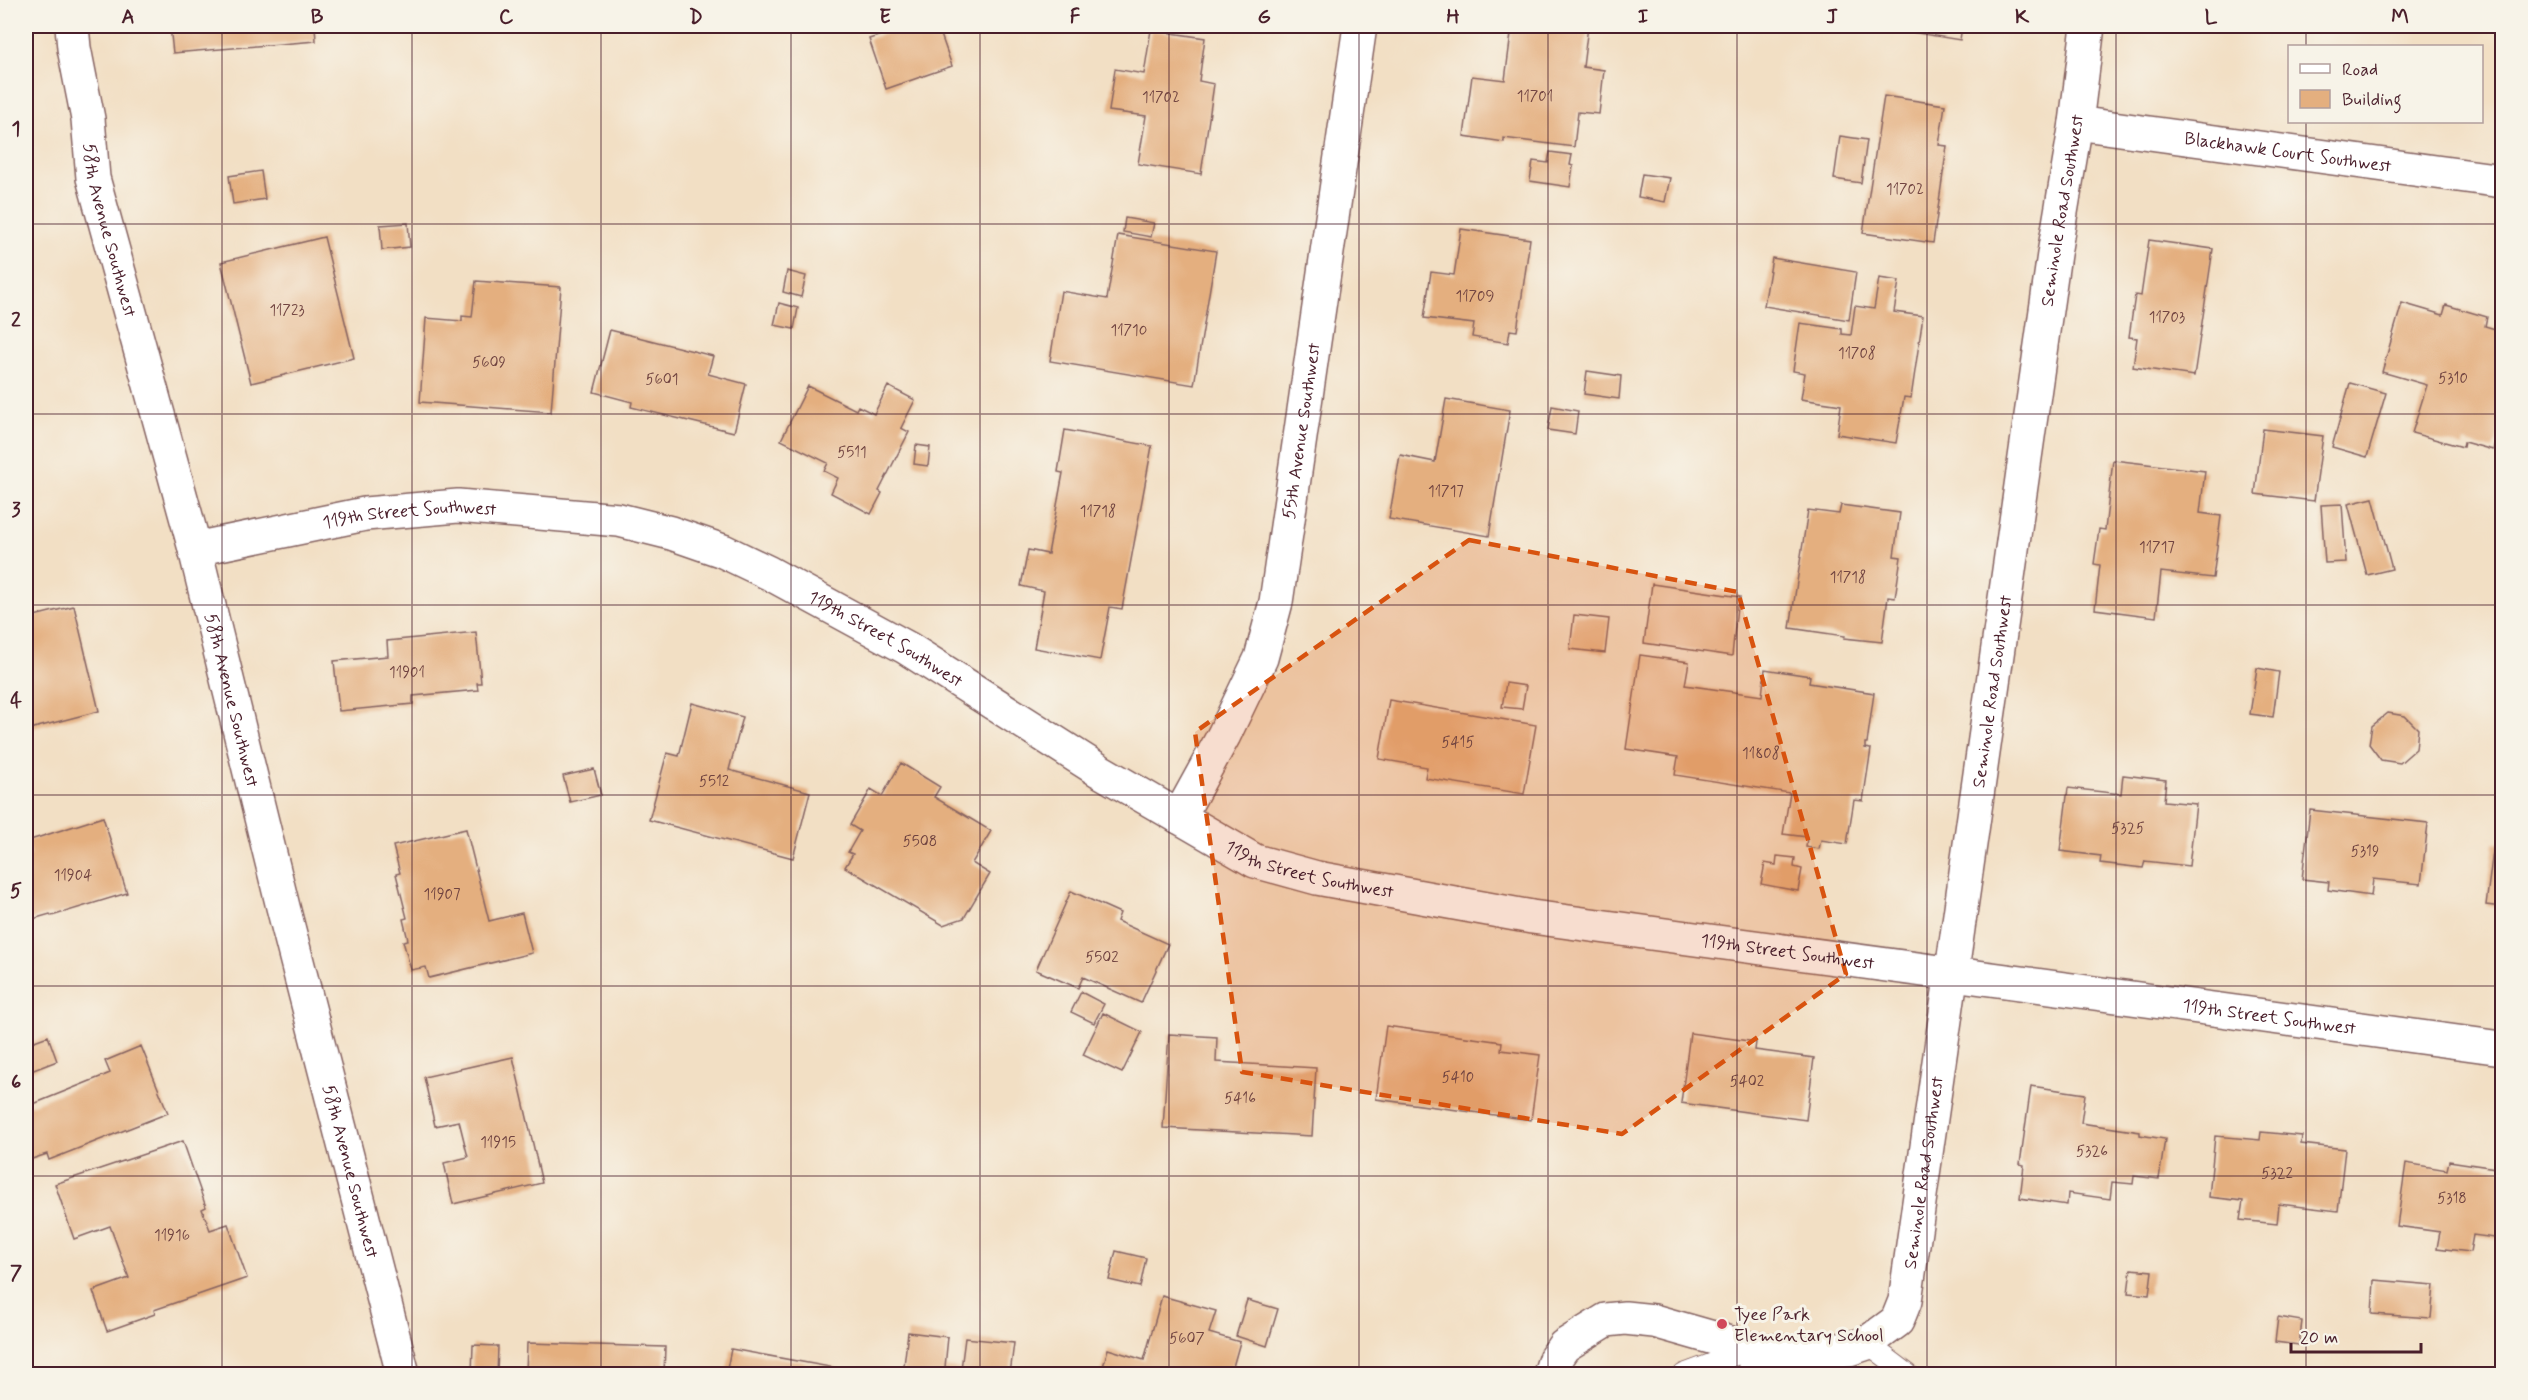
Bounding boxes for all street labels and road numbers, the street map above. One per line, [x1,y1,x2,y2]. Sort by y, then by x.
street label: Seminole Road Southwest [2036,113,2090,308]
street label: Blackhawk Court Southwest [2183,127,2393,179]
street label: 58th Avenue Southwest [77,142,142,320]
street label: 55th Avenue Southwest [1277,341,1327,521]
street label: 119th Street Southwest [321,495,498,535]
street label: 119th Street Southwest [804,585,968,694]
street label: Seminole Road Southwest [1967,593,2018,789]
street label: 58th Avenue Southwest [198,611,264,790]
street label: 119th Street Southwest [1220,835,1396,905]
street label: 119th Street Southwest [1699,929,1876,976]
street label: 119th Street Southwest [2181,994,2358,1041]
street label: Seminole Road Southwest [1899,1074,1950,1271]
street label: 58th Avenue Southwest [316,1082,384,1261]

